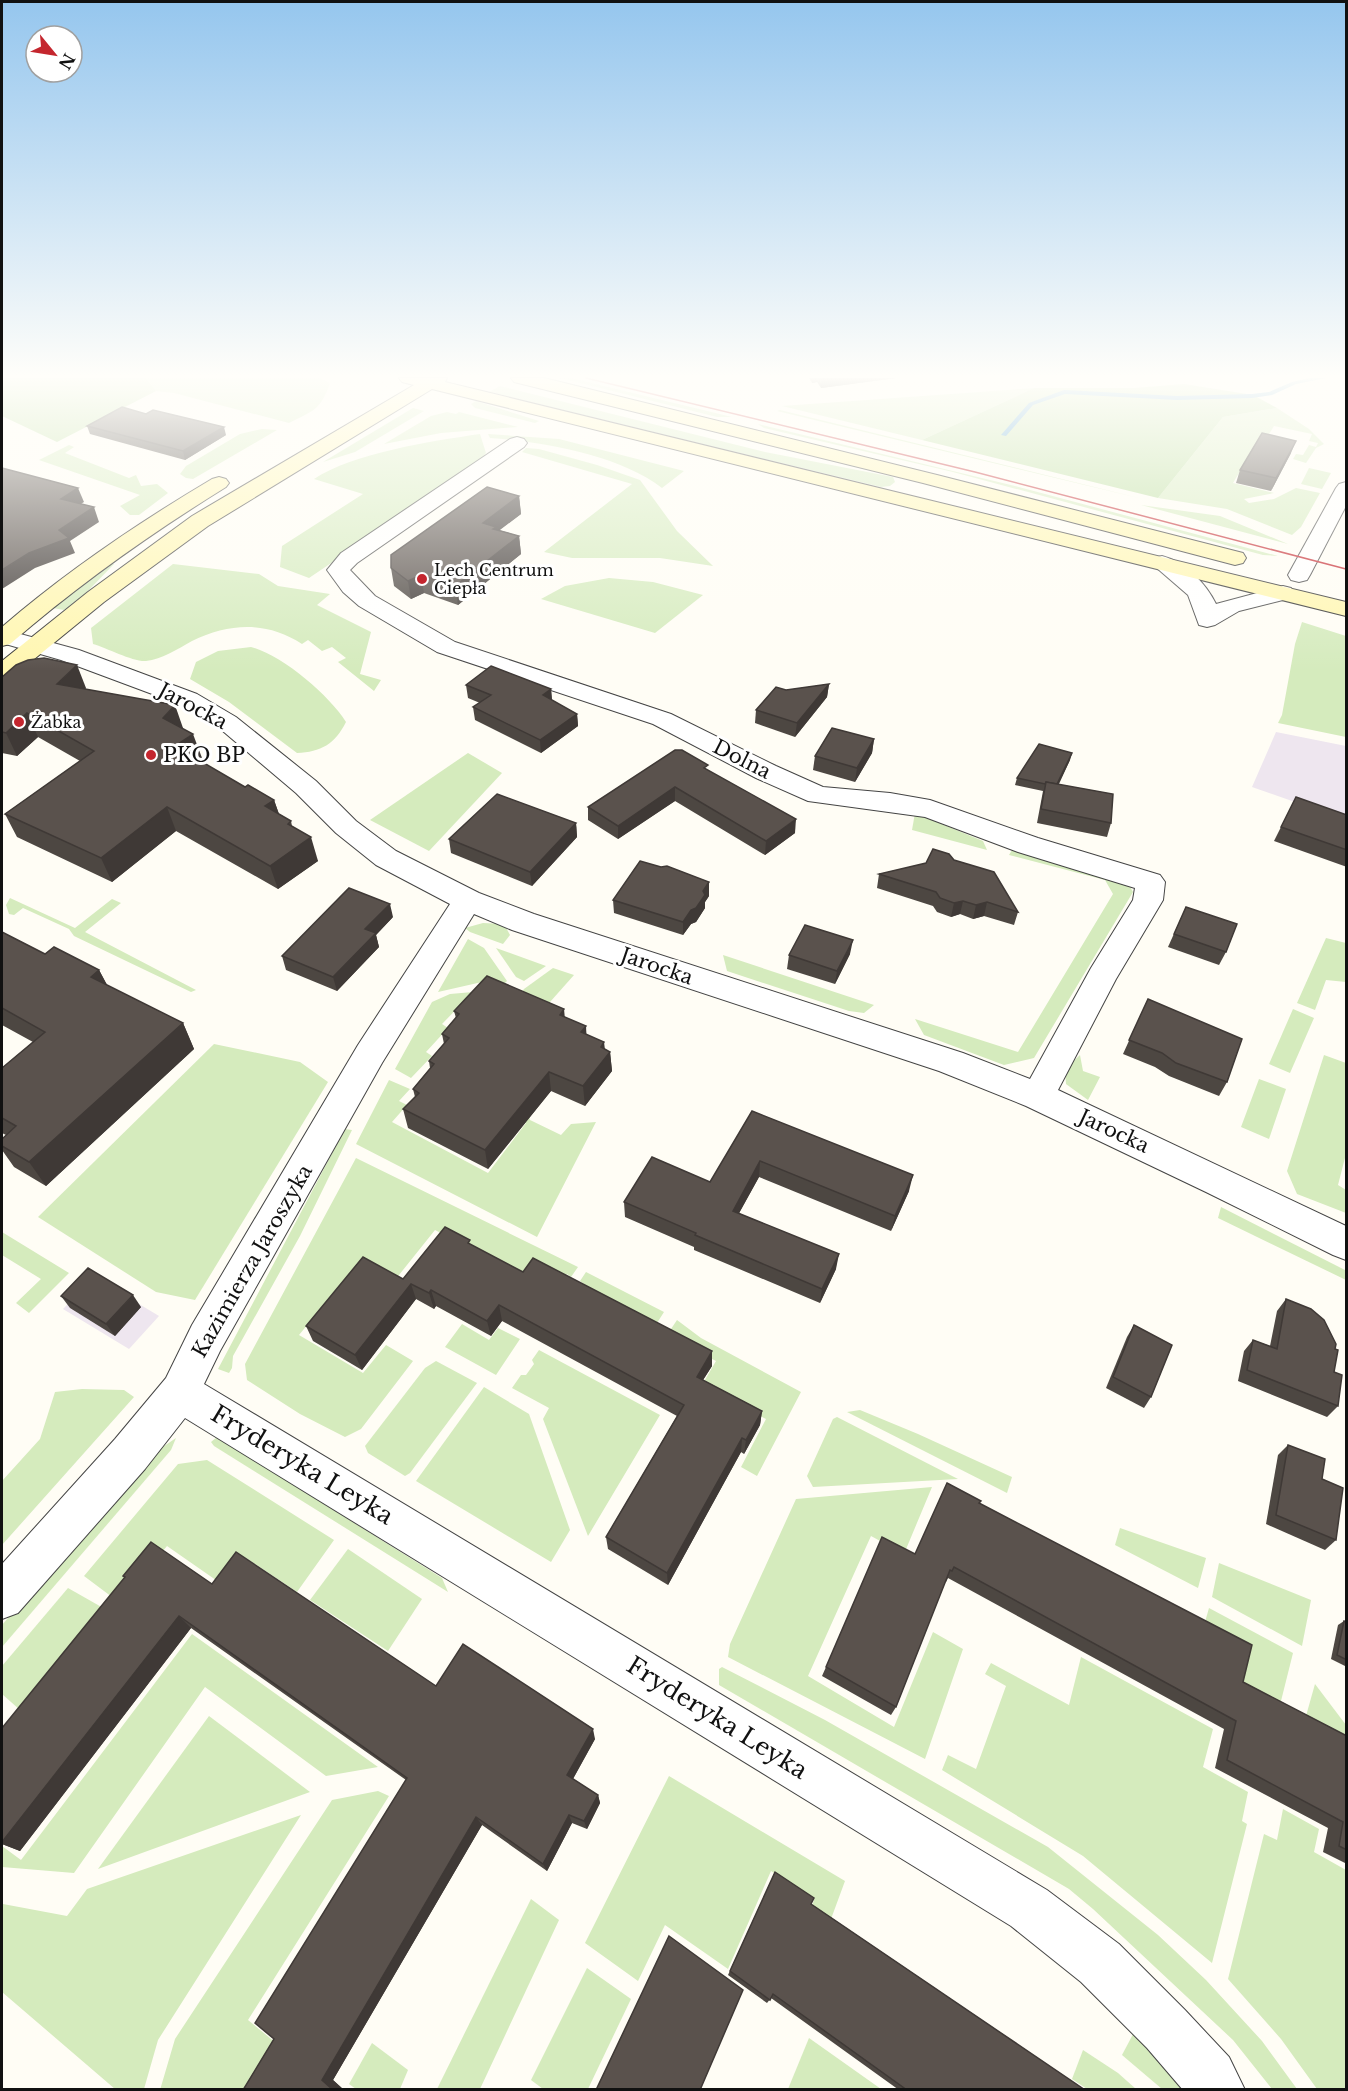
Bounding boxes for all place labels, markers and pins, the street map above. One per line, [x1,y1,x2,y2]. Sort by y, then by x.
place label: Lech Centrum Ciepła [434,560,554,598]
marker: Lech Centrum Ciepła [415,572,429,586]
place label: Żabka [31,712,82,732]
marker: Żabka [12,715,26,729]
place label: PKO BP [163,743,245,767]
marker: PKO BP [144,748,158,762]

